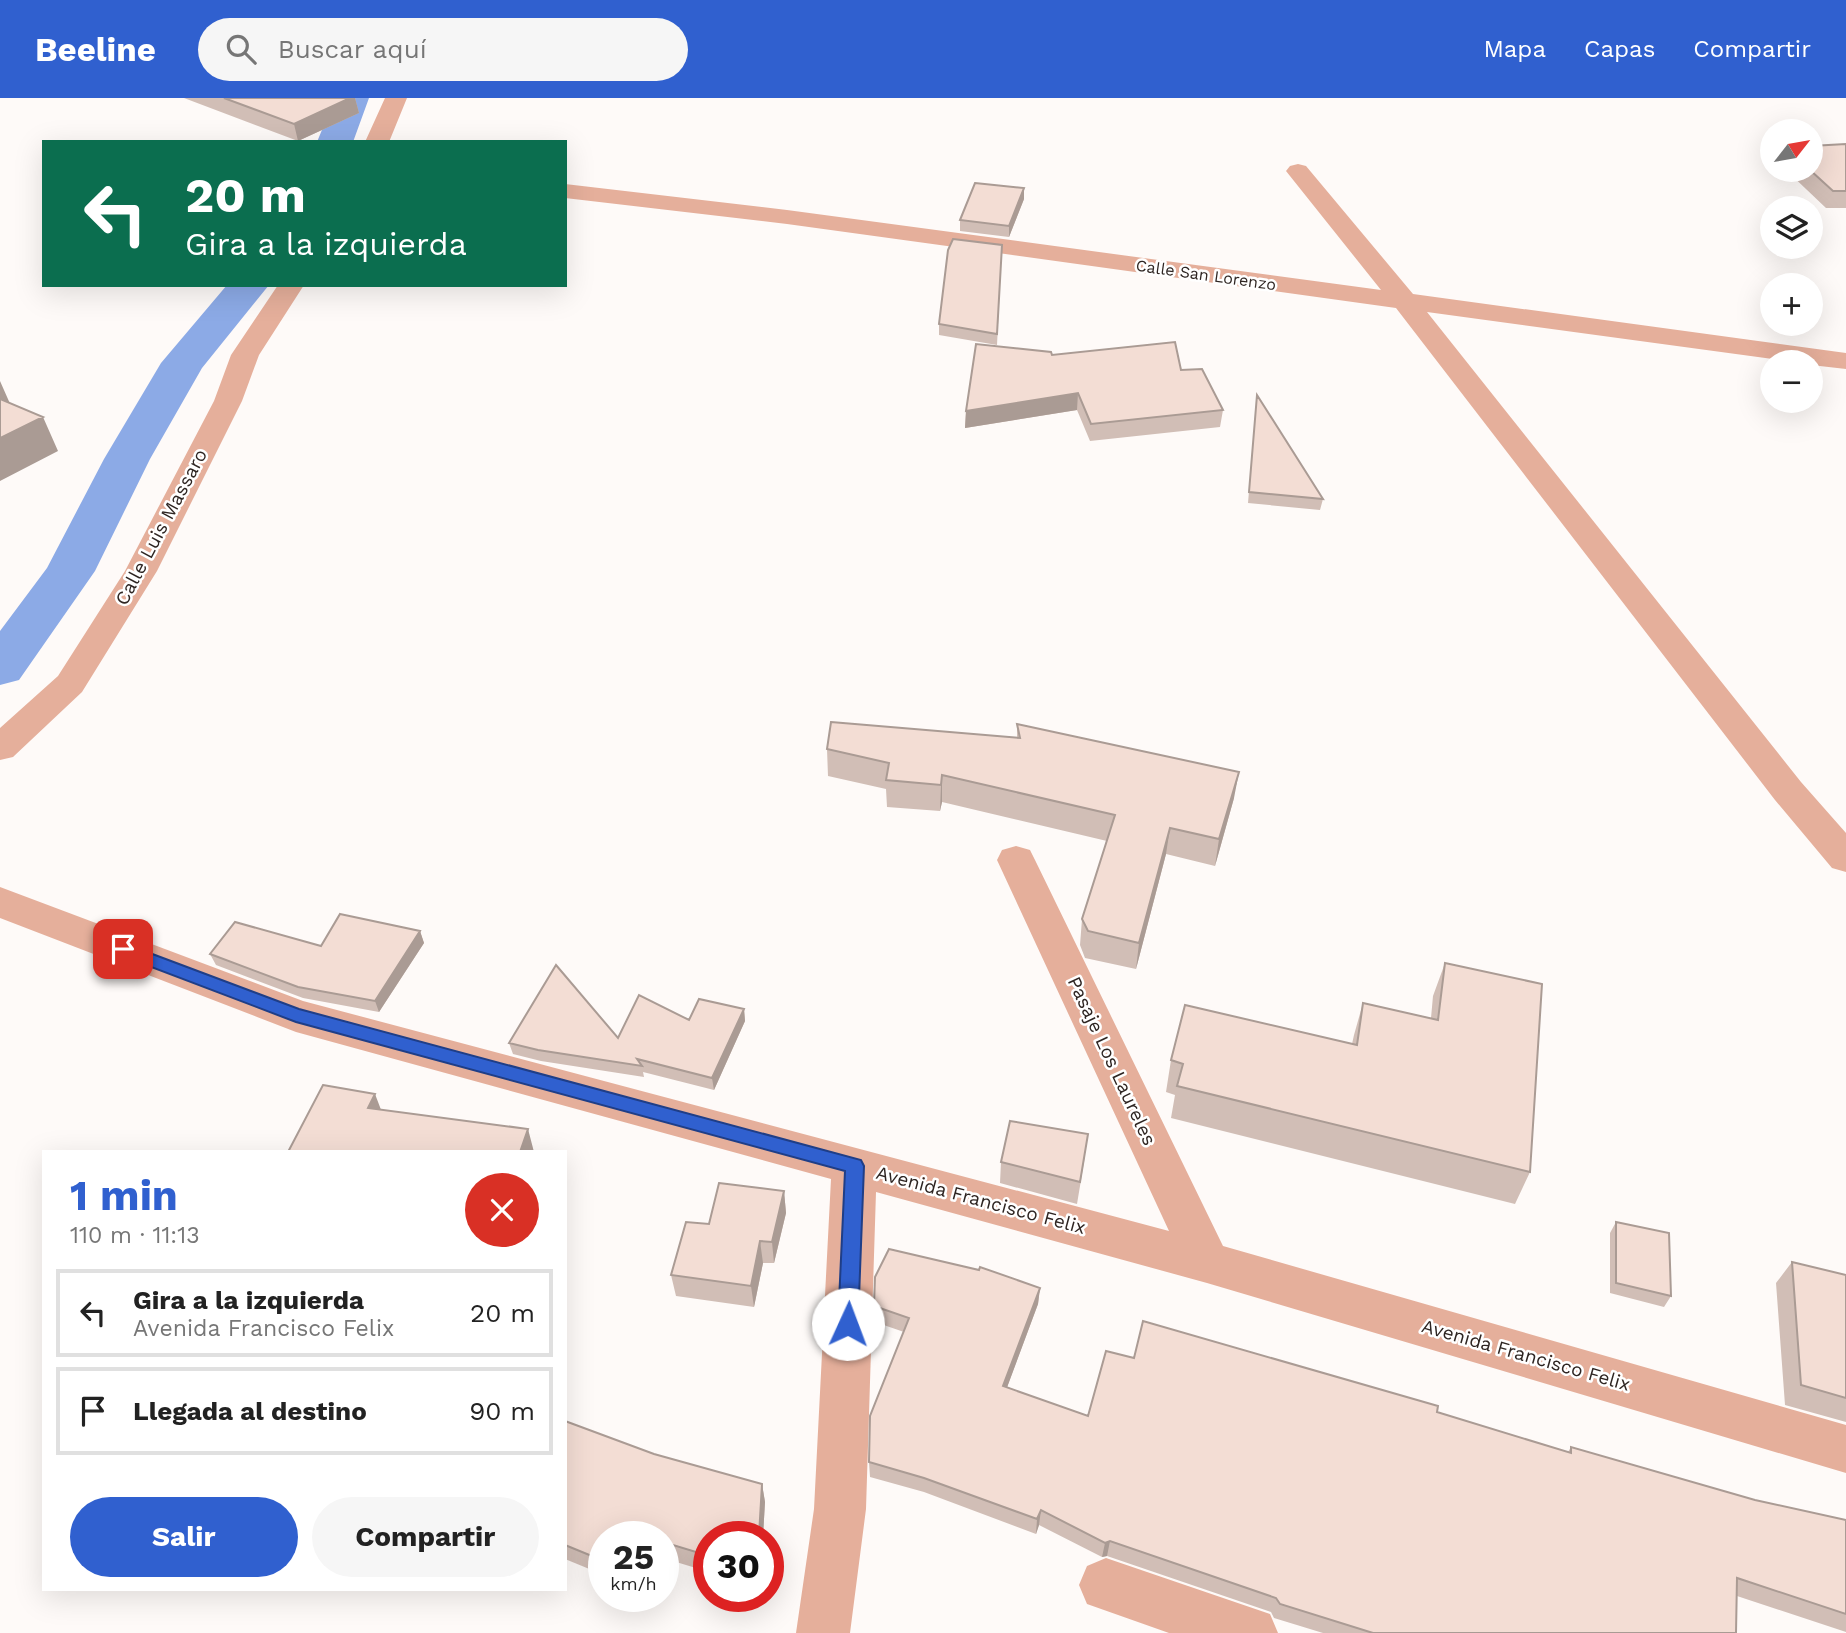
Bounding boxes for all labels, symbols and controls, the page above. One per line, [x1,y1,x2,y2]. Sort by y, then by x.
search box [198,18,688,81]
text: Beeline [35,30,156,69]
icon: search [222,30,260,68]
text: Buscar aquí [278,34,427,64]
text: Mapa [1483,35,1546,63]
text: Capas [1584,35,1655,63]
text: Compartir [1693,35,1811,63]
north arrow [1760,119,1824,182]
map controls [1760,119,1823,413]
text: 20 m [185,166,306,224]
icon: left [70,168,161,259]
button: layers [1760,196,1823,259]
text: Gira a la izquierda [185,225,467,263]
street label: Calle San Lorenzo [1135,256,1277,294]
button: + [1760,273,1823,336]
button: − [1760,350,1823,413]
street label: Calle Luis Massaro [110,445,212,609]
pin [93,919,153,979]
icon: arrive [104,930,142,968]
street label: Pasaje Los Laureles [1063,973,1161,1149]
street label: Avenida Francisco Felix [874,1161,1088,1239]
text: 1 min [70,1171,178,1220]
button: close [465,1173,539,1247]
text: 110 m · 11:13 [70,1222,200,1249]
text: Gira a la izquierda [133,1285,364,1315]
position arrow [811,1287,885,1361]
icon: left [74,1294,112,1332]
text: 20 m [470,1298,535,1328]
street label: Avenida Francisco Felix [1419,1314,1633,1396]
text: Avenida Francisco Felix [133,1315,394,1342]
icon: arrive [74,1392,112,1430]
text: Llegada al destino [133,1396,367,1426]
text: 90 m [469,1396,535,1426]
button: Salir [70,1497,298,1577]
button: Compartir [312,1497,539,1577]
speed limit sign: 30 [693,1521,784,1612]
text: 25 [613,1536,654,1578]
text: km/h [610,1573,657,1594]

